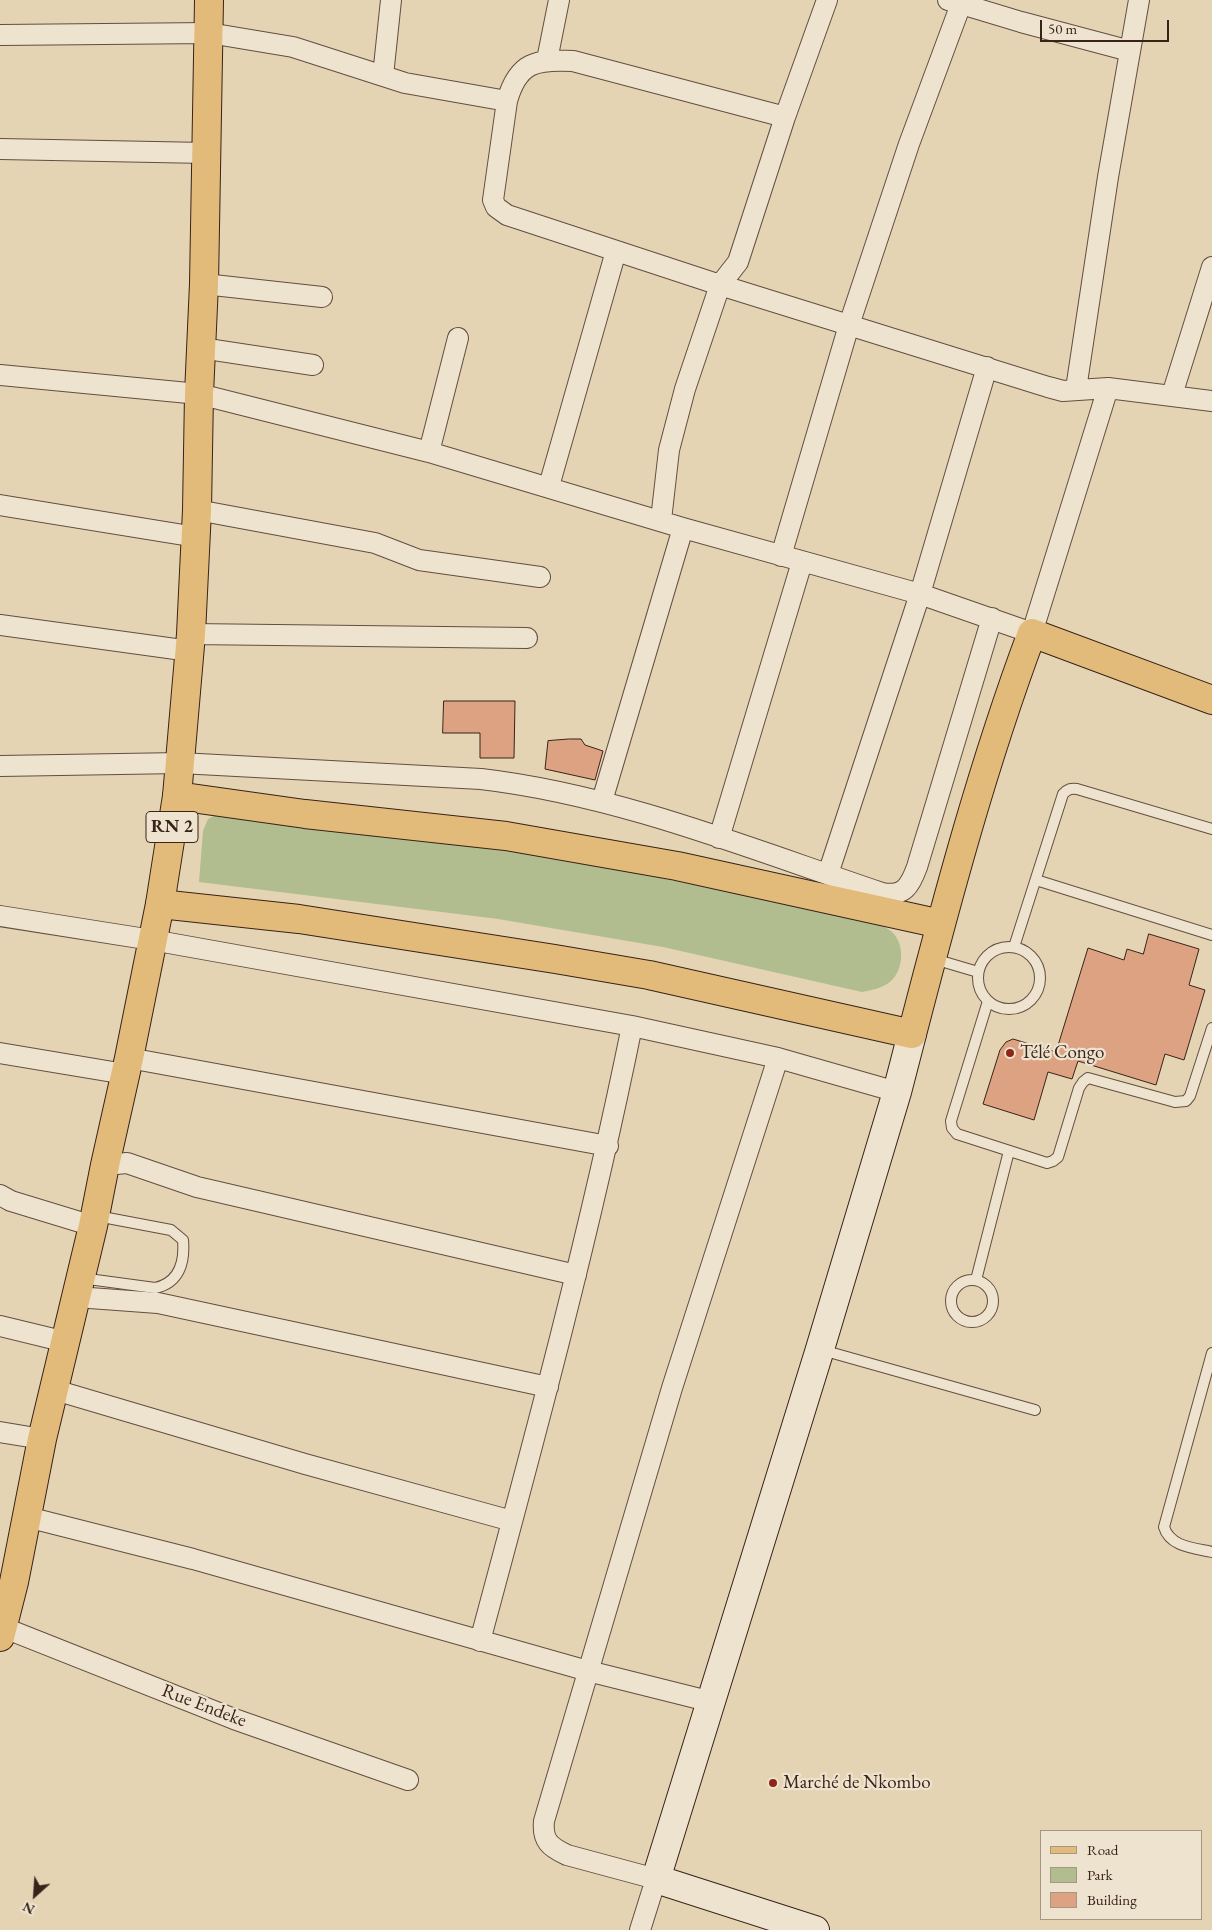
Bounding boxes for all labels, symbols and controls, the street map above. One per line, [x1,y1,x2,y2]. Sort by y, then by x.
scale bar [1042,10,1171,42]
text: 50 m [1048,19,1077,38]
road number: RN 2 [146,812,198,842]
place label: Télé Congo [1020,1042,1105,1064]
marker: Télé Congo [1004,1047,1016,1059]
street label: Rue Endeke [158,1679,250,1733]
place label: Marché de Nkombo [783,1772,931,1794]
marker: Marché de Nkombo [767,1777,779,1789]
legend [1040,1830,1202,1920]
text: Road [1087,1840,1118,1859]
text: Park [1087,1865,1113,1884]
north arrow [10,1870,60,1920]
text: Building [1087,1890,1137,1909]
text: N [19,1898,37,1919]

